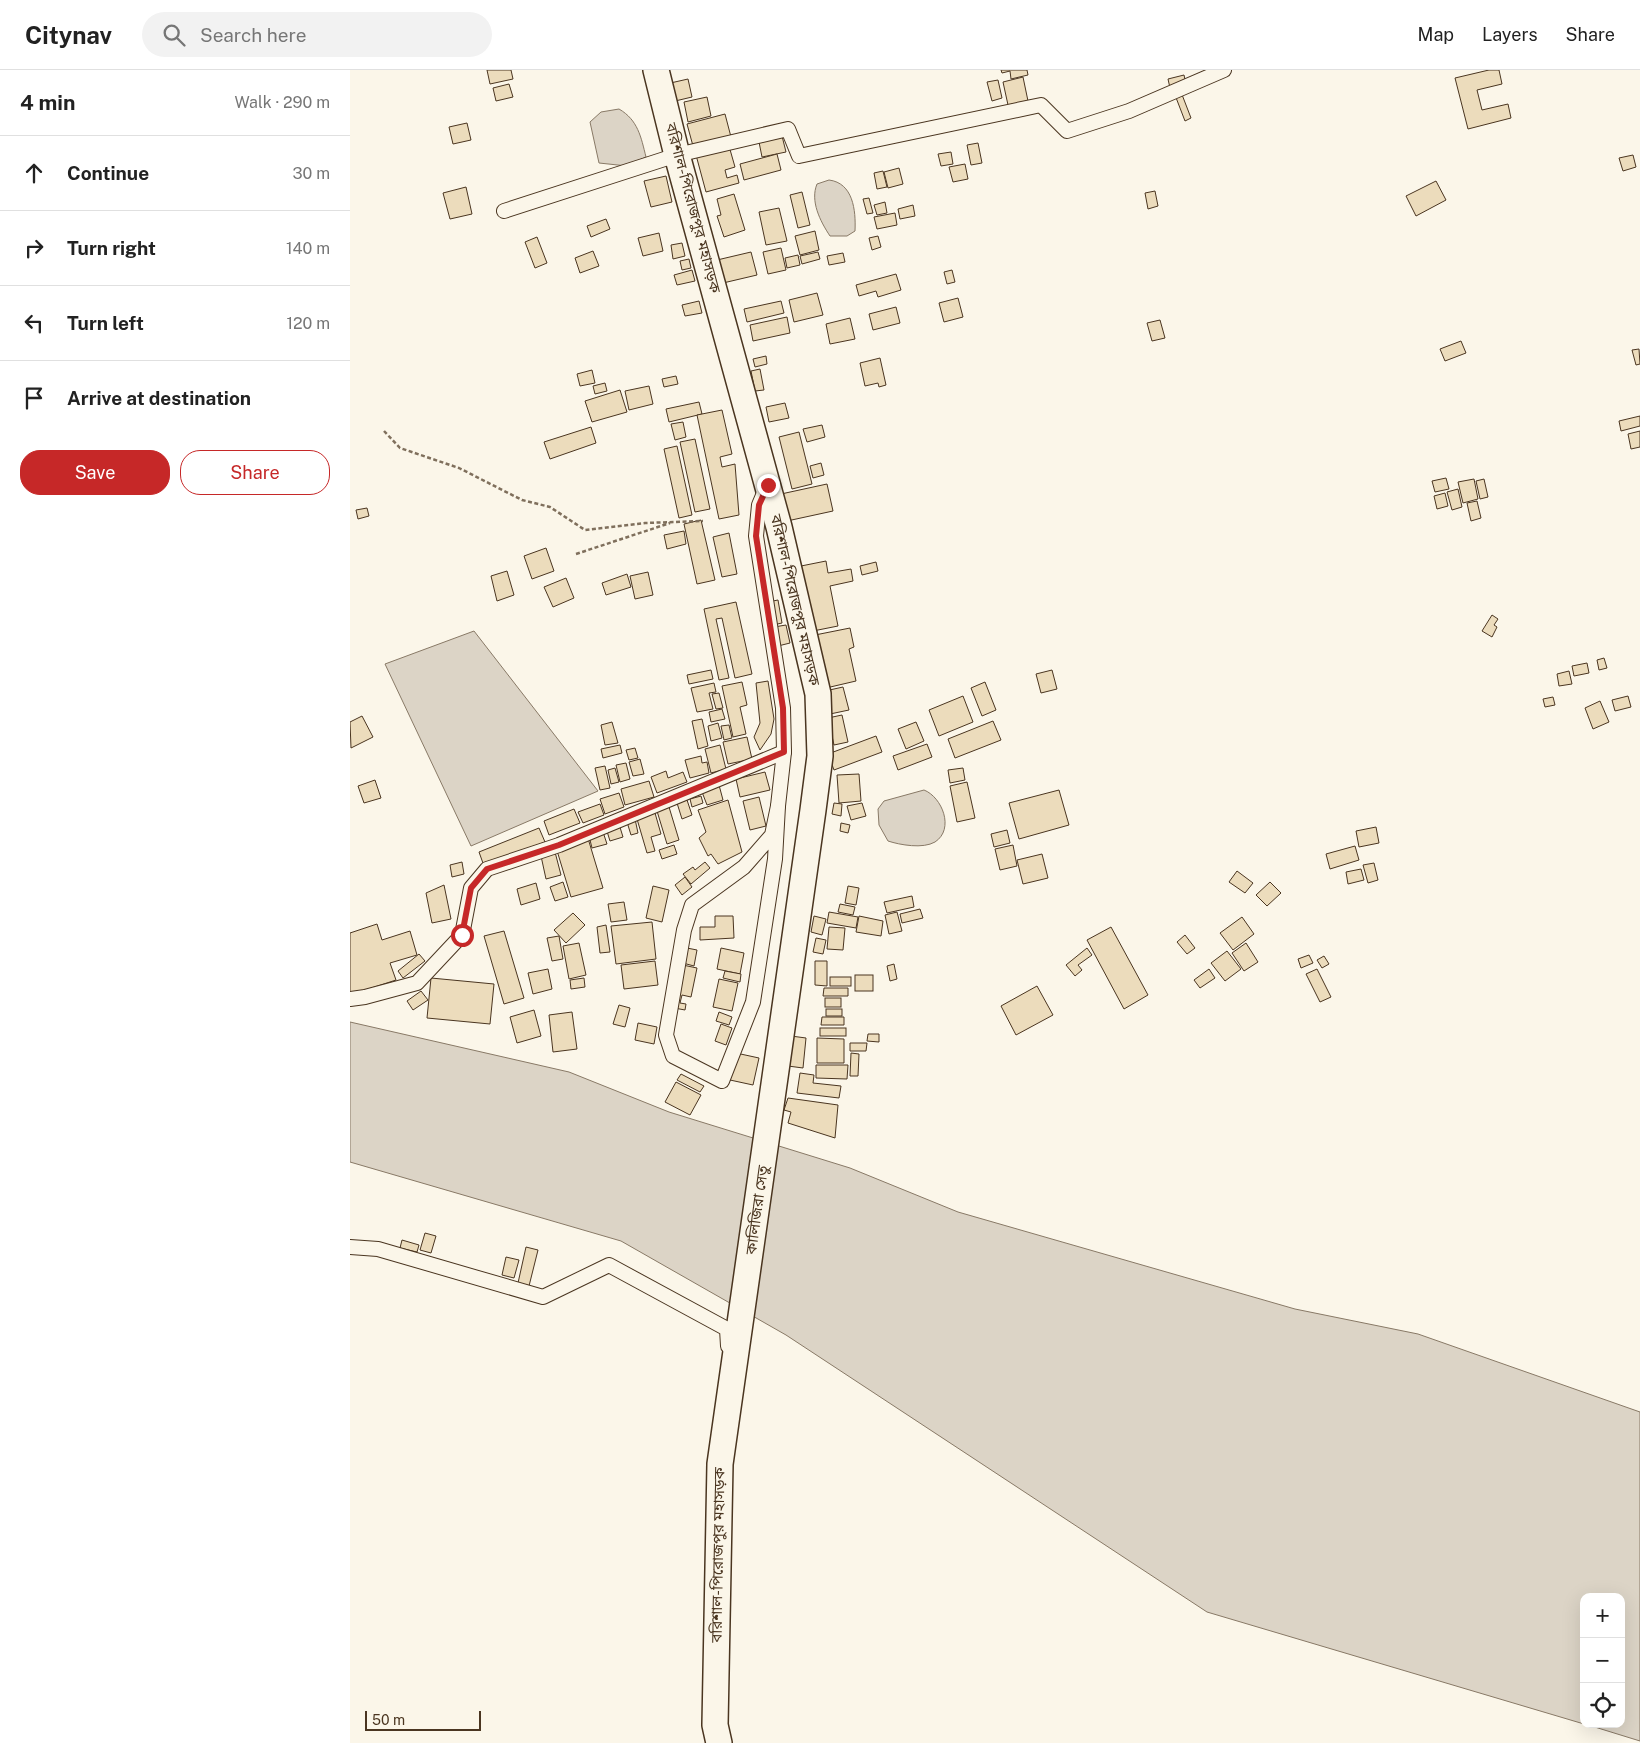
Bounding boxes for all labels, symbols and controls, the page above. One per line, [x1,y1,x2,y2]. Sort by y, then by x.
search box [142,12,492,57]
text: Citynav [25,21,112,49]
icon: search [160,21,188,49]
text: Search here [200,24,307,46]
text: Map [1418,24,1454,45]
text: Layers [1482,24,1538,45]
text: Share [1566,24,1615,45]
text: 4 min [20,90,75,115]
text: Walk · 290 m [235,93,330,112]
street label: বরিশাল-পিরোজপুর মহাসড়ক [661,120,725,296]
icon: ahead [20,159,48,187]
text: Continue [67,162,149,184]
text: 30 m [293,164,330,183]
icon: right [20,234,48,262]
text: Turn right [67,237,156,259]
text: 140 m [286,239,330,258]
icon: left [20,309,48,337]
text: Turn left [67,312,144,334]
text: 120 m [286,314,330,333]
icon: arrive [20,384,48,412]
text: Arrive at destination [67,387,251,409]
button: Save [20,450,170,495]
button: Share [180,450,330,495]
route end [757,474,780,497]
street label: বরিশাল-পিরোজপুর মহাসড়ক [766,512,824,688]
route start [451,924,474,947]
street label: কালিজিরা সেতু [742,1164,772,1257]
street label: বরিশাল-পিরোজপুর মহাসড়ক [707,1466,729,1644]
map controls [1580,1593,1625,1728]
button: + [1580,1593,1625,1638]
button: − [1580,1638,1625,1683]
button: locate [1580,1683,1625,1728]
scale bar [365,1708,481,1731]
text: 50 m [372,1712,405,1728]

